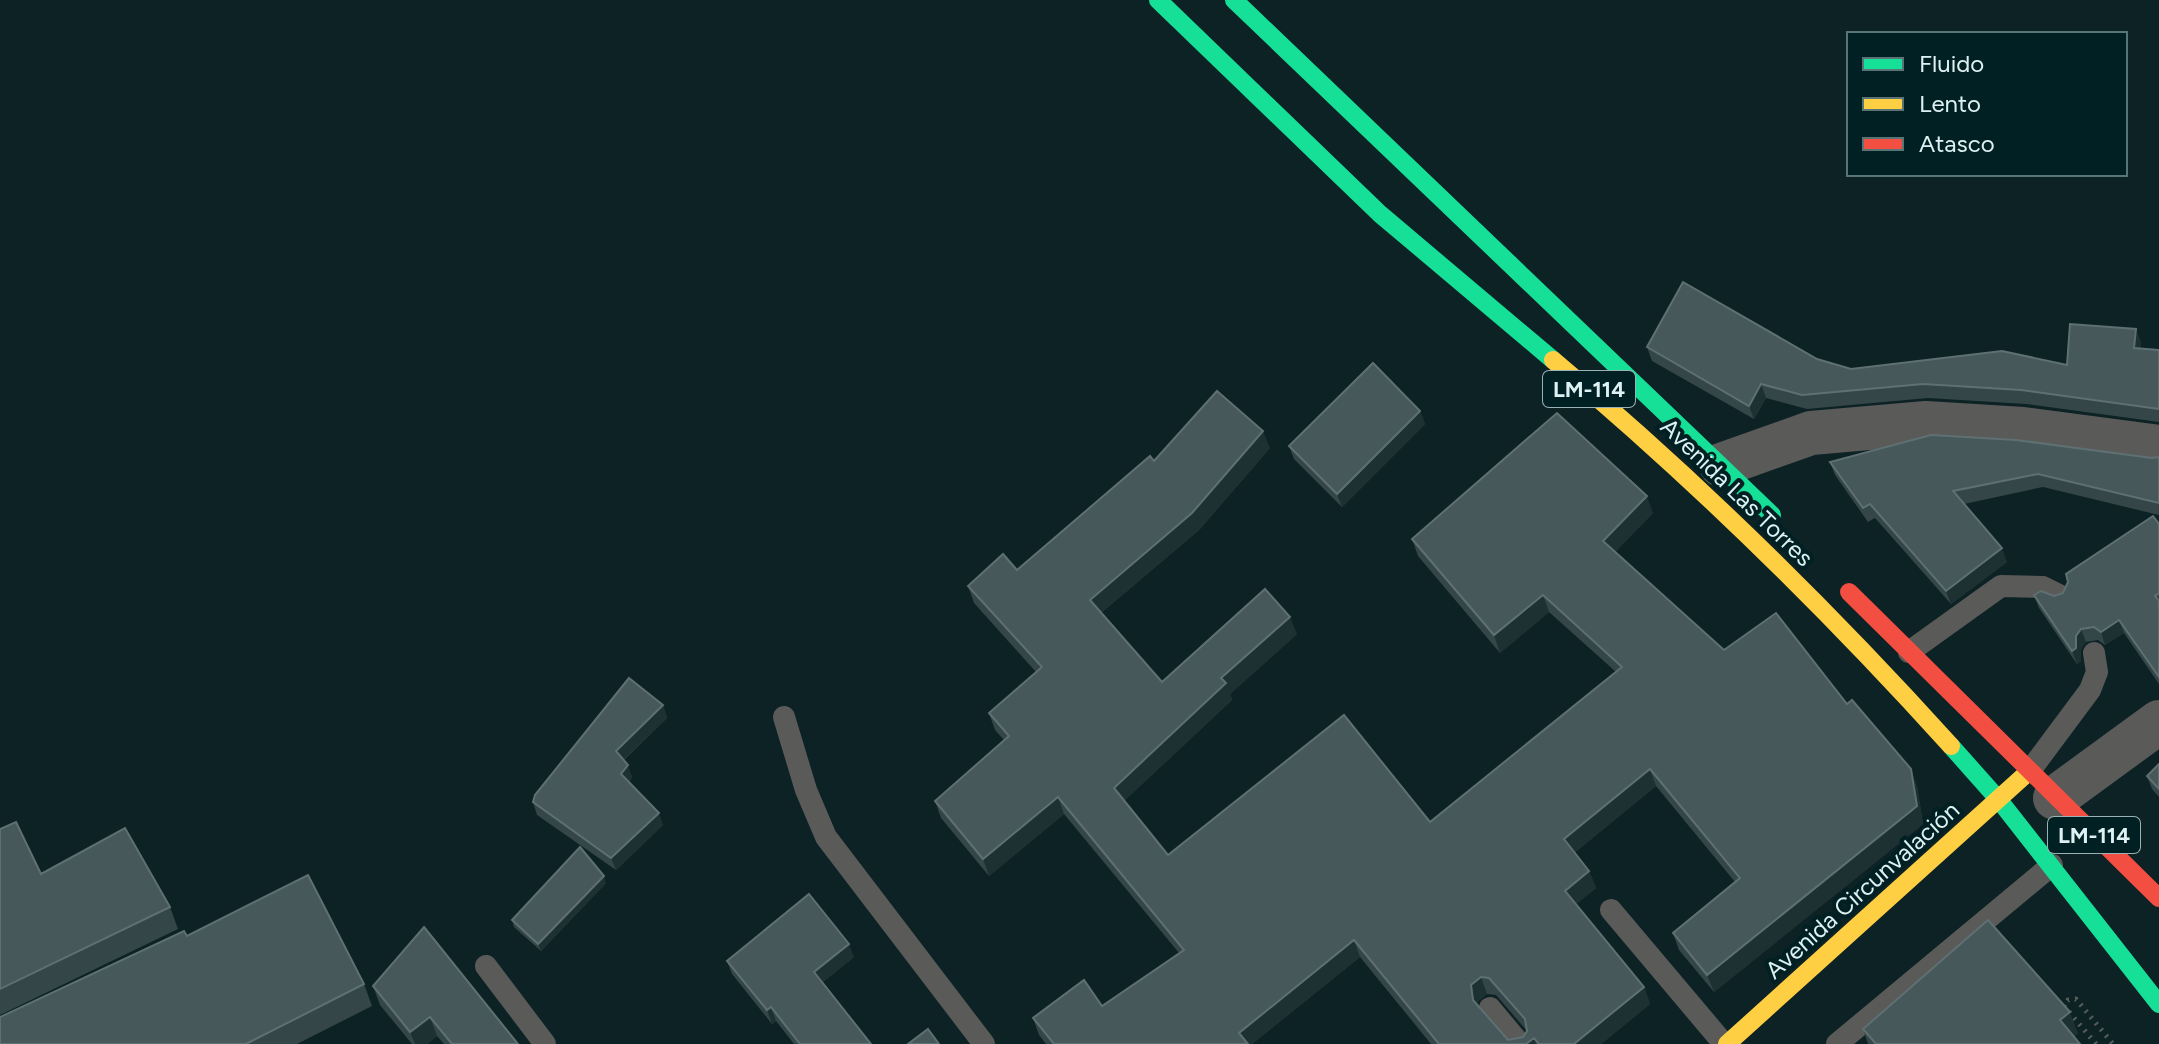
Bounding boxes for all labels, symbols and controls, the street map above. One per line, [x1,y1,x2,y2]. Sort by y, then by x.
legend [1847,32,2127,176]
text: Fluido [1919,49,1984,78]
text: Lento [1919,89,1981,118]
text: Atasco [1919,129,1995,158]
road number: LM-114 [1543,371,1635,407]
street label: Avenida Las Torres [1655,412,1819,572]
street label: Avenida Circunvalación [1759,795,1965,985]
road number: LM-114 [2048,817,2140,853]

